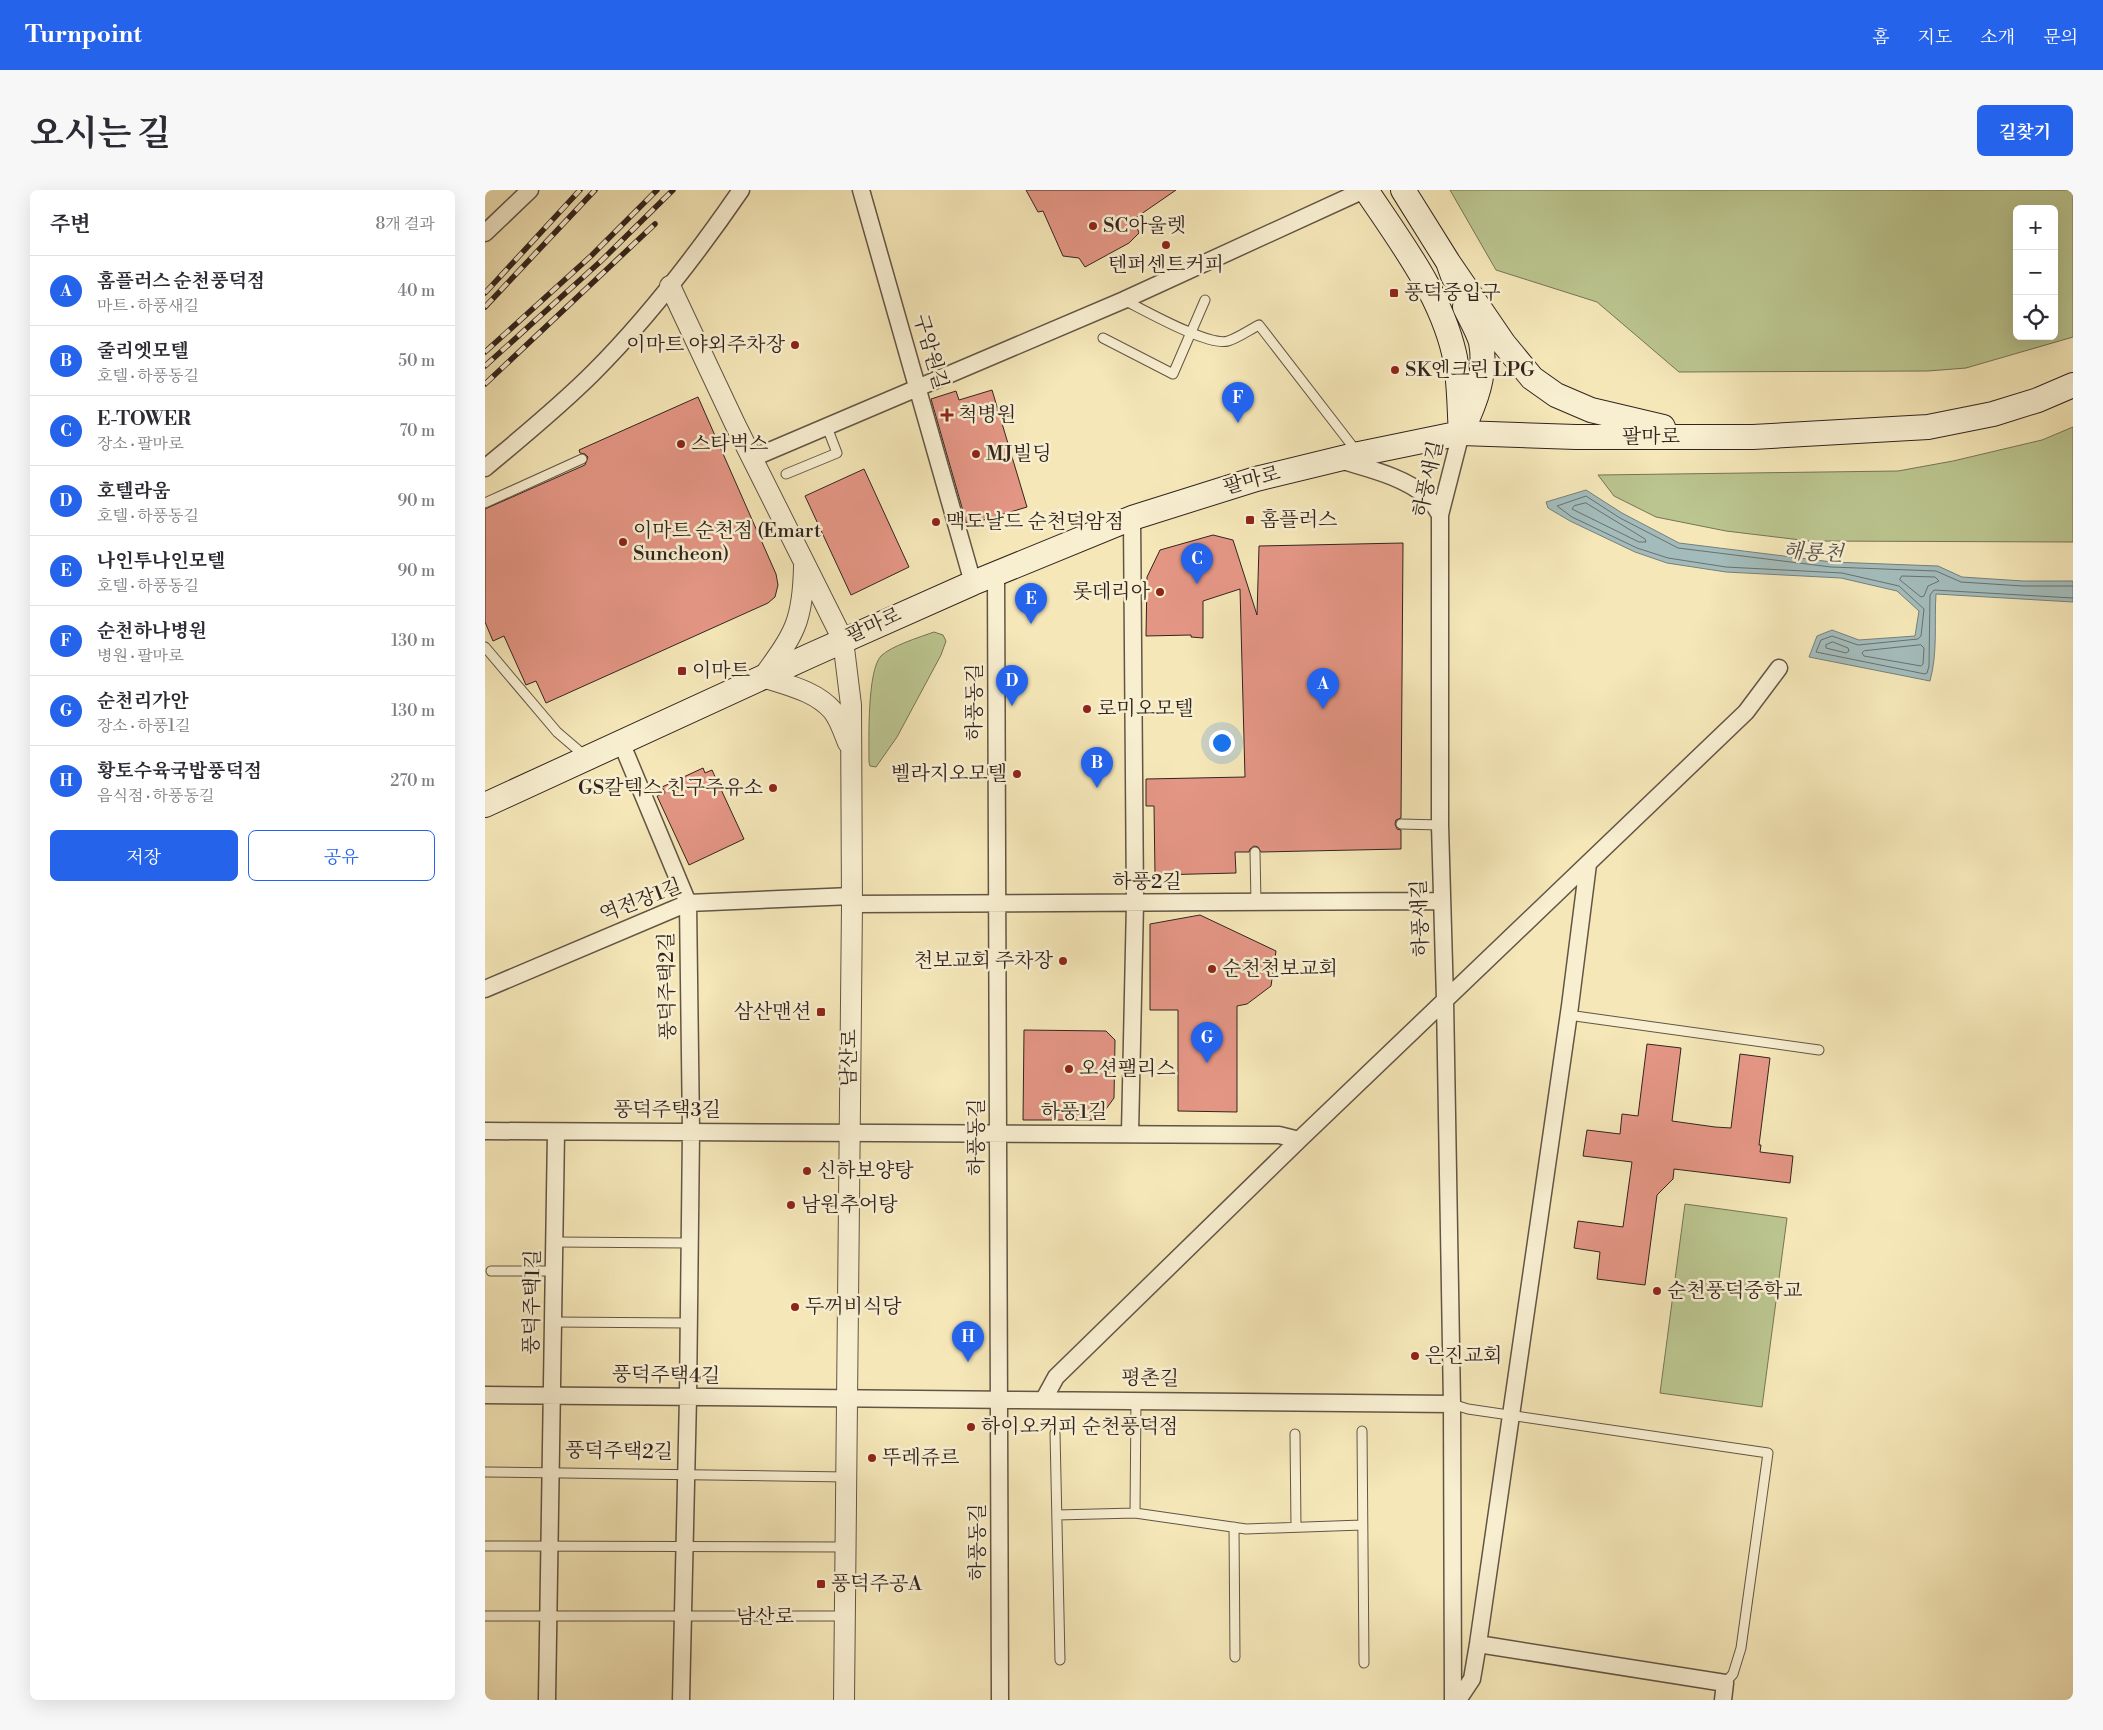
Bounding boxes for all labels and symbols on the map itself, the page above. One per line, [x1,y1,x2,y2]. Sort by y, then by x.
place label: SC아울렛 [1103,214,1186,239]
marker: SC아울렛 [1087,220,1099,232]
marker: 텐퍼센트커피 [1160,239,1172,251]
place label: 텐퍼센트커피 [1108,253,1224,278]
place label: 풍덕중입구 [1404,281,1501,306]
marker: 풍덕중입구 [1388,287,1400,299]
street label: 구암원길 [907,311,953,393]
place label: 이마트 야외주차장 [626,333,786,358]
marker: 이마트 야외주차장 [789,339,801,351]
place label: SK엔크린 LPG [1405,358,1535,383]
marker: SK엔크린 LPG [1389,364,1401,376]
pin: F [1222,382,1254,423]
place label: 척병원 [958,403,1016,428]
marker: 척병원 [940,408,954,422]
street label: 팔마로 [1622,425,1680,450]
place label: 스타벅스 [691,432,768,457]
marker: 스타벅스 [675,438,687,450]
street label: 하풍새길 [1409,439,1449,519]
place label: MJ빌딩 [986,442,1052,467]
marker: MJ빌딩 [970,448,982,460]
street label: 팔마로 [1221,461,1283,501]
place label: 홈플러스 [1260,508,1337,533]
place label: 맥도날드 순천덕암점 [946,510,1124,535]
marker: 홈플러스 [1244,514,1256,526]
marker: 맥도날드 순천덕암점 [930,516,942,528]
place label: 이마트 순천점 (Emart Suncheon) [633,519,821,567]
marker: 이마트 순천점 (Emart Suncheon) [617,536,629,548]
water label: 해룡천 [1782,538,1846,568]
pin: C [1181,543,1213,584]
place label: 롯데리아 [1073,580,1151,605]
pin: E [1015,583,1047,624]
marker: 롯데리아 [1154,586,1166,598]
street label: 팔마로 [842,603,906,649]
place label: 이마트 [692,659,750,684]
street label: 하풍동길 [963,663,988,741]
marker: 이마트 [676,665,688,677]
pin: D [996,665,1028,706]
pin: A [1307,668,1339,709]
place label: 로미오모텔 [1097,697,1194,722]
marker: 로미오모텔 [1081,703,1093,715]
your location [1209,730,1235,756]
pin: B [1081,747,1113,788]
place label: 벨라지오모텔 [891,762,1007,787]
marker: 벨라지오모텔 [1011,768,1023,780]
place label: GS칼텍스 친구주유소 [578,776,763,801]
marker: GS칼텍스 친구주유소 [767,782,779,794]
street label: 하풍2길 [1112,870,1182,895]
street label: 역전장1길 [596,874,686,928]
street label: 하풍새길 [1407,879,1435,957]
street label: 풍덕주택2길 [655,932,681,1040]
place label: 천보교회 주차장 [914,949,1054,974]
marker: 천보교회 주차장 [1057,955,1069,967]
place label: 순천천보교회 [1222,957,1338,982]
marker: 순천천보교회 [1206,963,1218,975]
place label: 삼산맨션 [734,1000,811,1025]
marker: 삼산맨션 [815,1006,827,1018]
pin: G [1191,1022,1223,1063]
street label: 남산로 [837,1029,863,1087]
place label: 오션팰리스 [1079,1057,1176,1082]
marker: 오션팰리스 [1063,1063,1075,1075]
street label: 풍덕주택3길 [613,1098,721,1123]
street label: 하풍동길 [965,1098,990,1176]
street label: 하풍1길 [1041,1100,1107,1125]
place label: 신하보양탕 [817,1159,914,1184]
marker: 신하보양탕 [801,1165,813,1177]
place label: 남원추어탕 [801,1193,898,1218]
marker: 남원추어탕 [785,1199,797,1211]
street label: 풍덕주택1길 [520,1249,546,1355]
place label: 순천풍덕중학교 [1667,1279,1803,1304]
marker: 순천풍덕중학교 [1651,1285,1663,1297]
place label: 두꺼비식당 [805,1295,902,1320]
marker: 두꺼비식당 [789,1301,801,1313]
pin: H [952,1321,984,1362]
place label: 은진교회 [1425,1344,1502,1369]
marker: 은진교회 [1409,1350,1421,1362]
street label: 풍덕주택4길 [612,1363,720,1389]
street label: 평촌길 [1121,1366,1179,1392]
place label: 하이오커피 순천풍덕점 [981,1415,1178,1440]
marker: 하이오커피 순천풍덕점 [965,1421,977,1433]
street label: 풍덕주택2길 [565,1439,673,1465]
place label: 뚜레쥬르 [882,1446,960,1471]
marker: 뚜레쥬르 [866,1452,878,1464]
street label: 하풍동길 [966,1503,991,1581]
place label: 풍덕주공A [831,1572,923,1597]
marker: 풍덕주공A [815,1578,827,1590]
street label: 남산로 [736,1605,794,1630]

